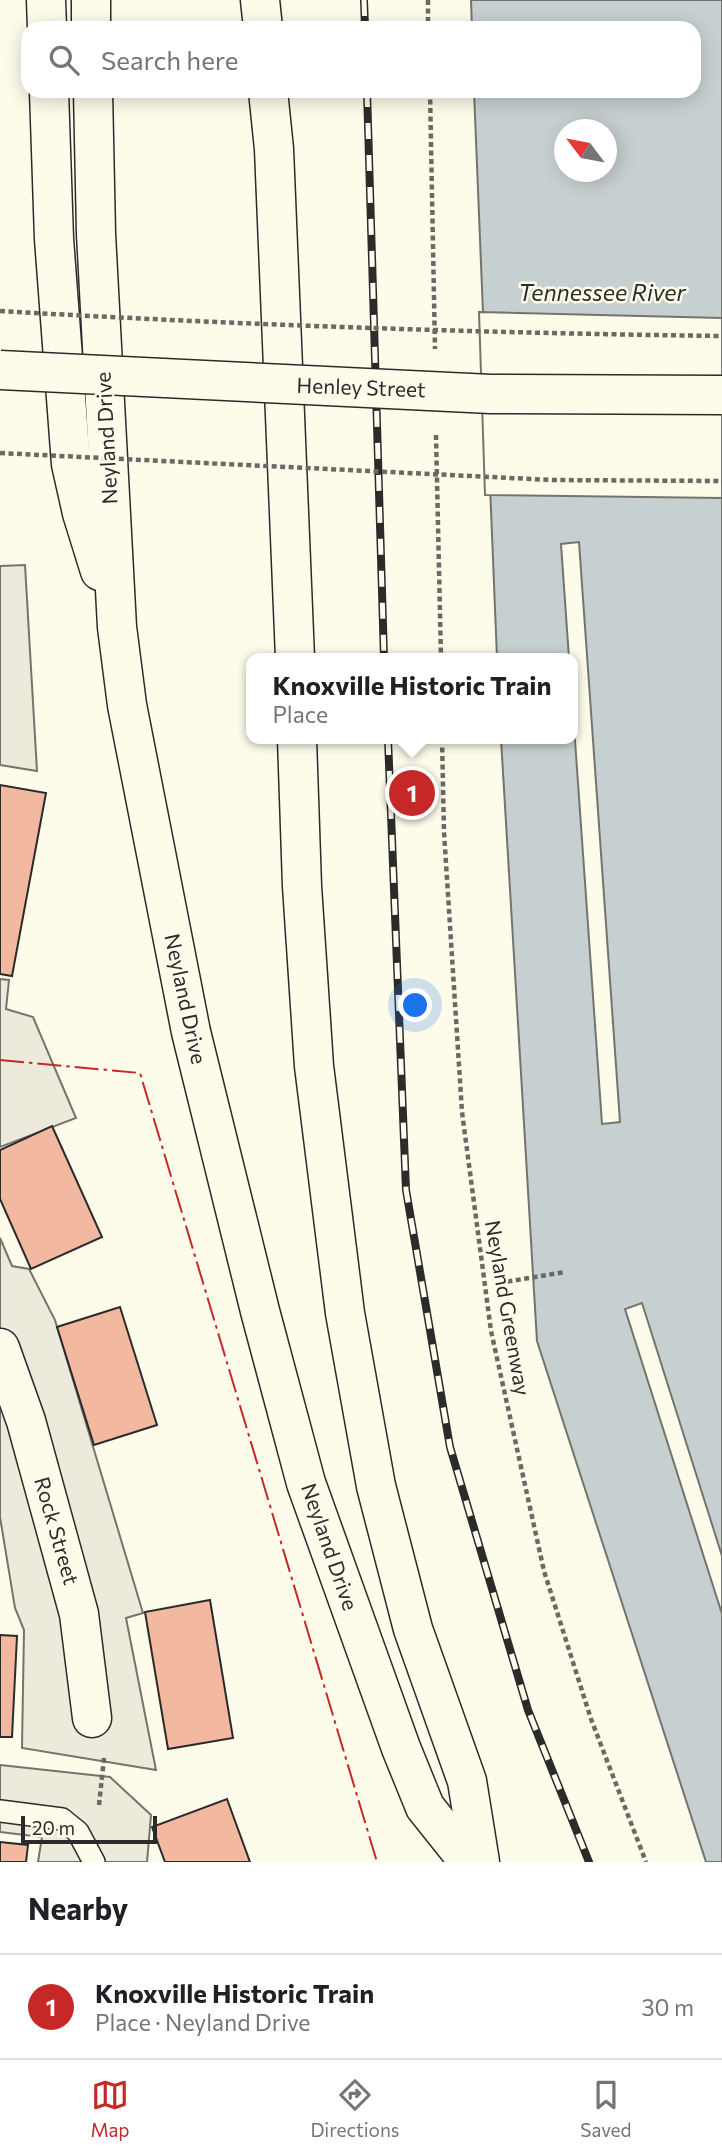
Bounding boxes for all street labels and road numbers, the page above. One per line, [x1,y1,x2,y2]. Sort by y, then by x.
street label: Neyland Drive [90,371,121,505]
street label: Henley Street [296,372,426,401]
street label: Neyland Drive [160,931,212,1066]
street label: Neyland Greenway [481,1218,536,1397]
street label: Rock Street [30,1474,85,1587]
street label: Neyland Drive [297,1480,364,1613]

